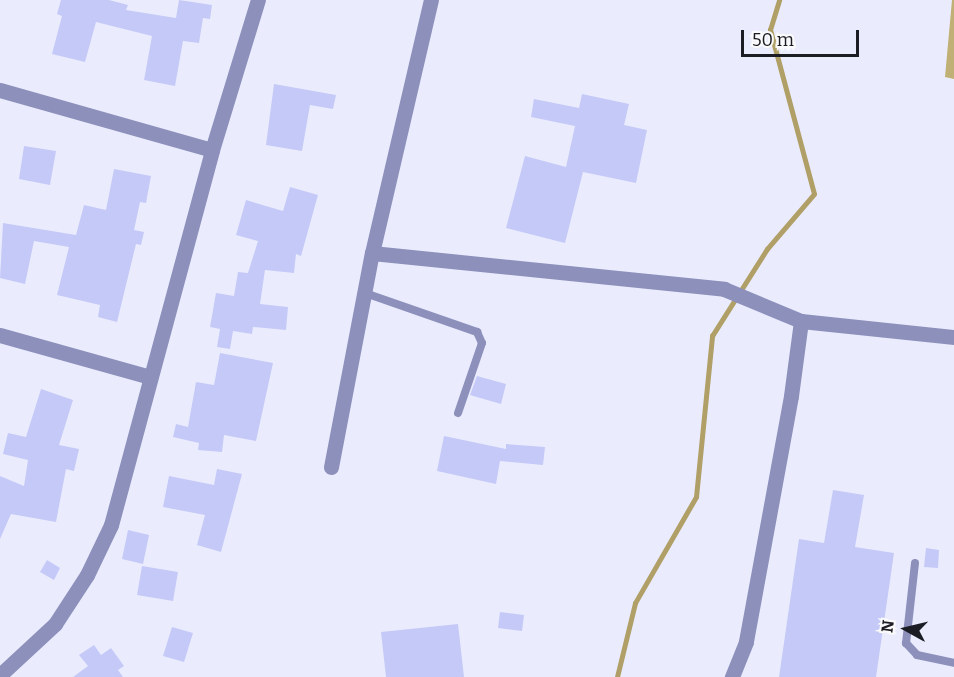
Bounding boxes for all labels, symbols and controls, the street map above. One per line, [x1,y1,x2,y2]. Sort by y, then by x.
scale bar [744,18,862,56]
text: 50 m [752,29,794,51]
north arrow [876,599,936,659]
text: N [877,619,898,634]

